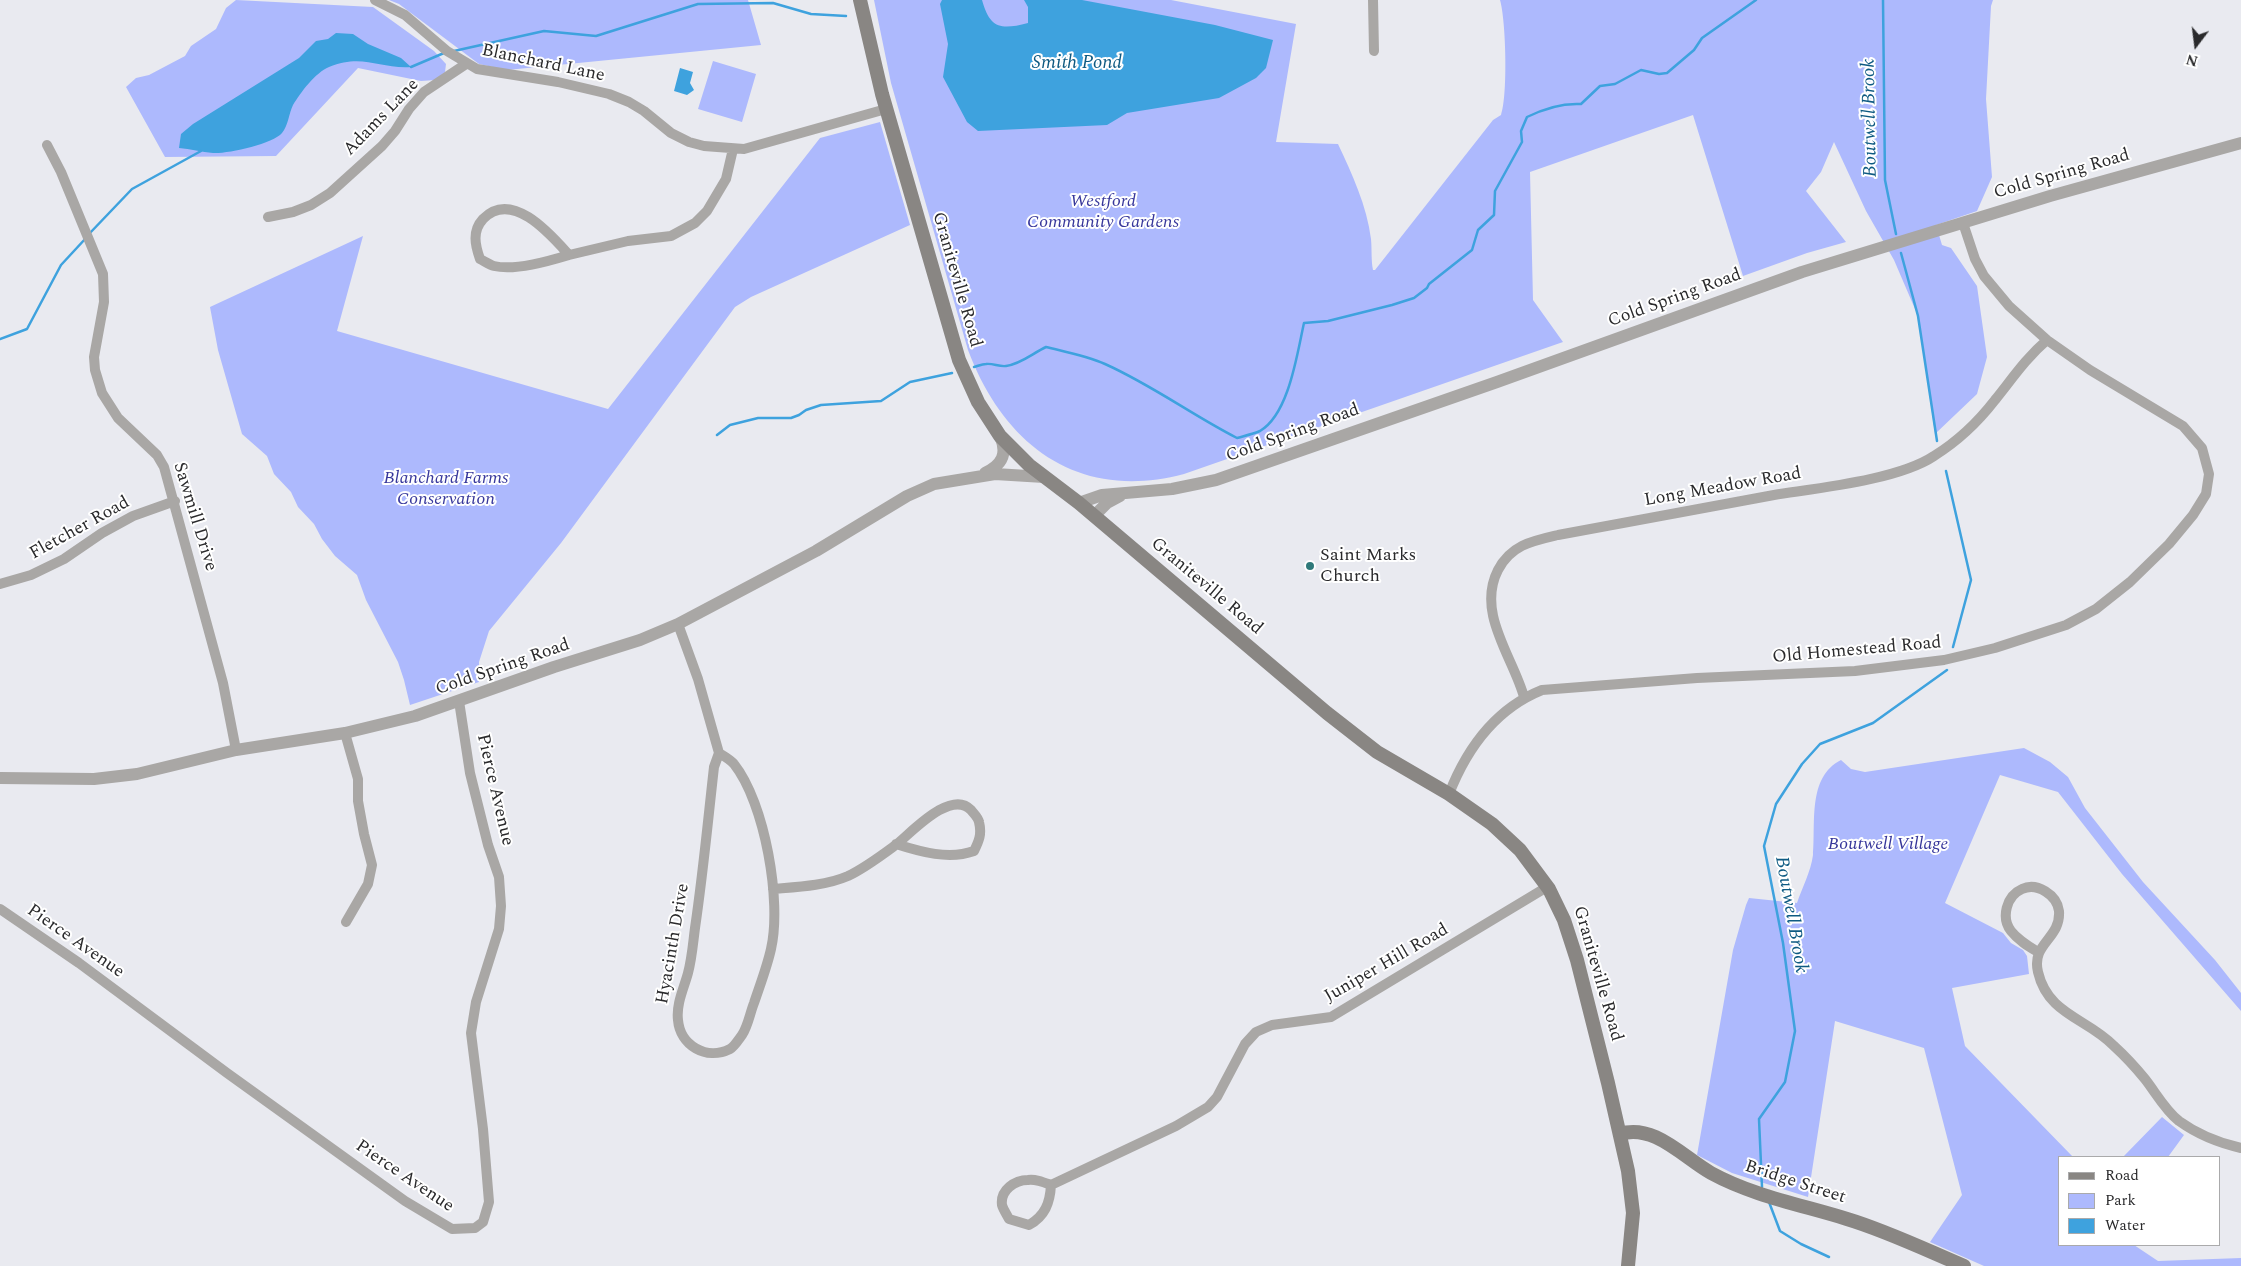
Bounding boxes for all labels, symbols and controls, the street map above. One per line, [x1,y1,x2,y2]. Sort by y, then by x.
north arrow [2171,20,2221,70]
street label: Blanchard Lane [480,40,606,88]
text: N [2184,48,2200,72]
water label: Smith Pond [1032,53,1122,75]
water label: Boutwell Brook [1859,58,1883,178]
street label: Adams Lane [340,75,424,161]
street label: Cold Spring Road [1992,145,2132,205]
park label: Westford Community Gardens [1027,191,1179,233]
street label: Graniteville Road [926,210,986,350]
street label: Cold Spring Road [1605,265,1745,333]
street label: Cold Spring Road [1223,400,1363,468]
street label: Sawmill Drive [167,460,221,574]
street label: Long Meadow Road [1643,464,1803,512]
park label: Blanchard Farms Conservation [384,468,508,510]
street label: Fletcher Road [26,493,134,565]
street label: Graniteville Road [1146,534,1266,640]
place label: Saint Marks Church [1320,545,1416,588]
marker: Saint Marks Church [1304,560,1316,572]
street label: Old Homestead Road [1772,633,1942,669]
street label: Cold Spring Road [433,635,573,701]
street label: Pierce Avenue [471,732,517,848]
park label: Boutwell Village [1828,834,1948,856]
water label: Boutwell Brook [1768,855,1812,975]
street label: Hyacinth Drive [653,882,695,1006]
street label: Pierce Avenue [22,900,128,984]
street label: Graniteville Road [1567,904,1627,1044]
street label: Juniper Hill Road [1321,920,1453,1008]
street label: Pierce Avenue [351,1136,457,1218]
legend [2058,1156,2221,1246]
street label: Bridge Street [1742,1157,1848,1209]
text: Road [2105,1164,2139,1187]
text: Park [2105,1189,2136,1212]
text: Water [2105,1214,2145,1237]

